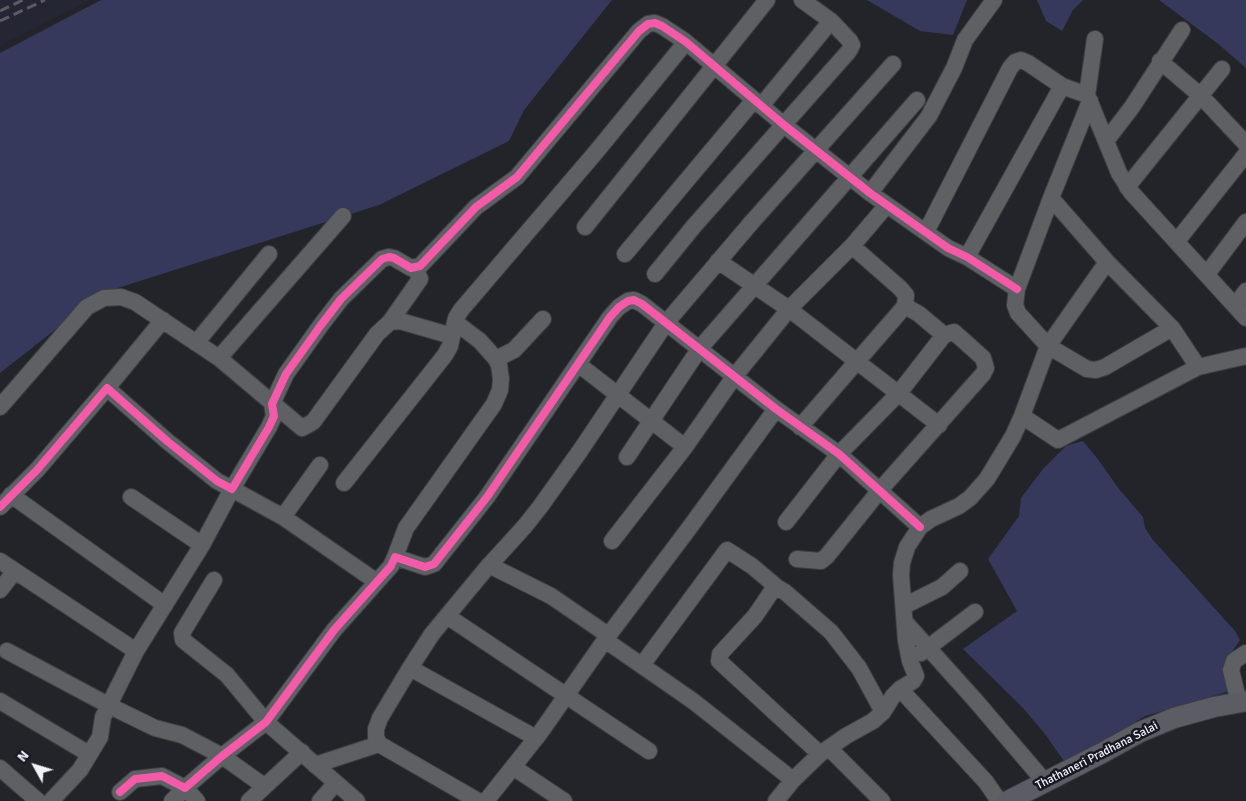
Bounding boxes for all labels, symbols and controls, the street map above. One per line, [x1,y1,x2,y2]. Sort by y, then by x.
street label: Thathaneri Pradhana Salai [1034,719,1160,793]
north arrow [10,741,60,791]
text: N [13,747,33,765]

